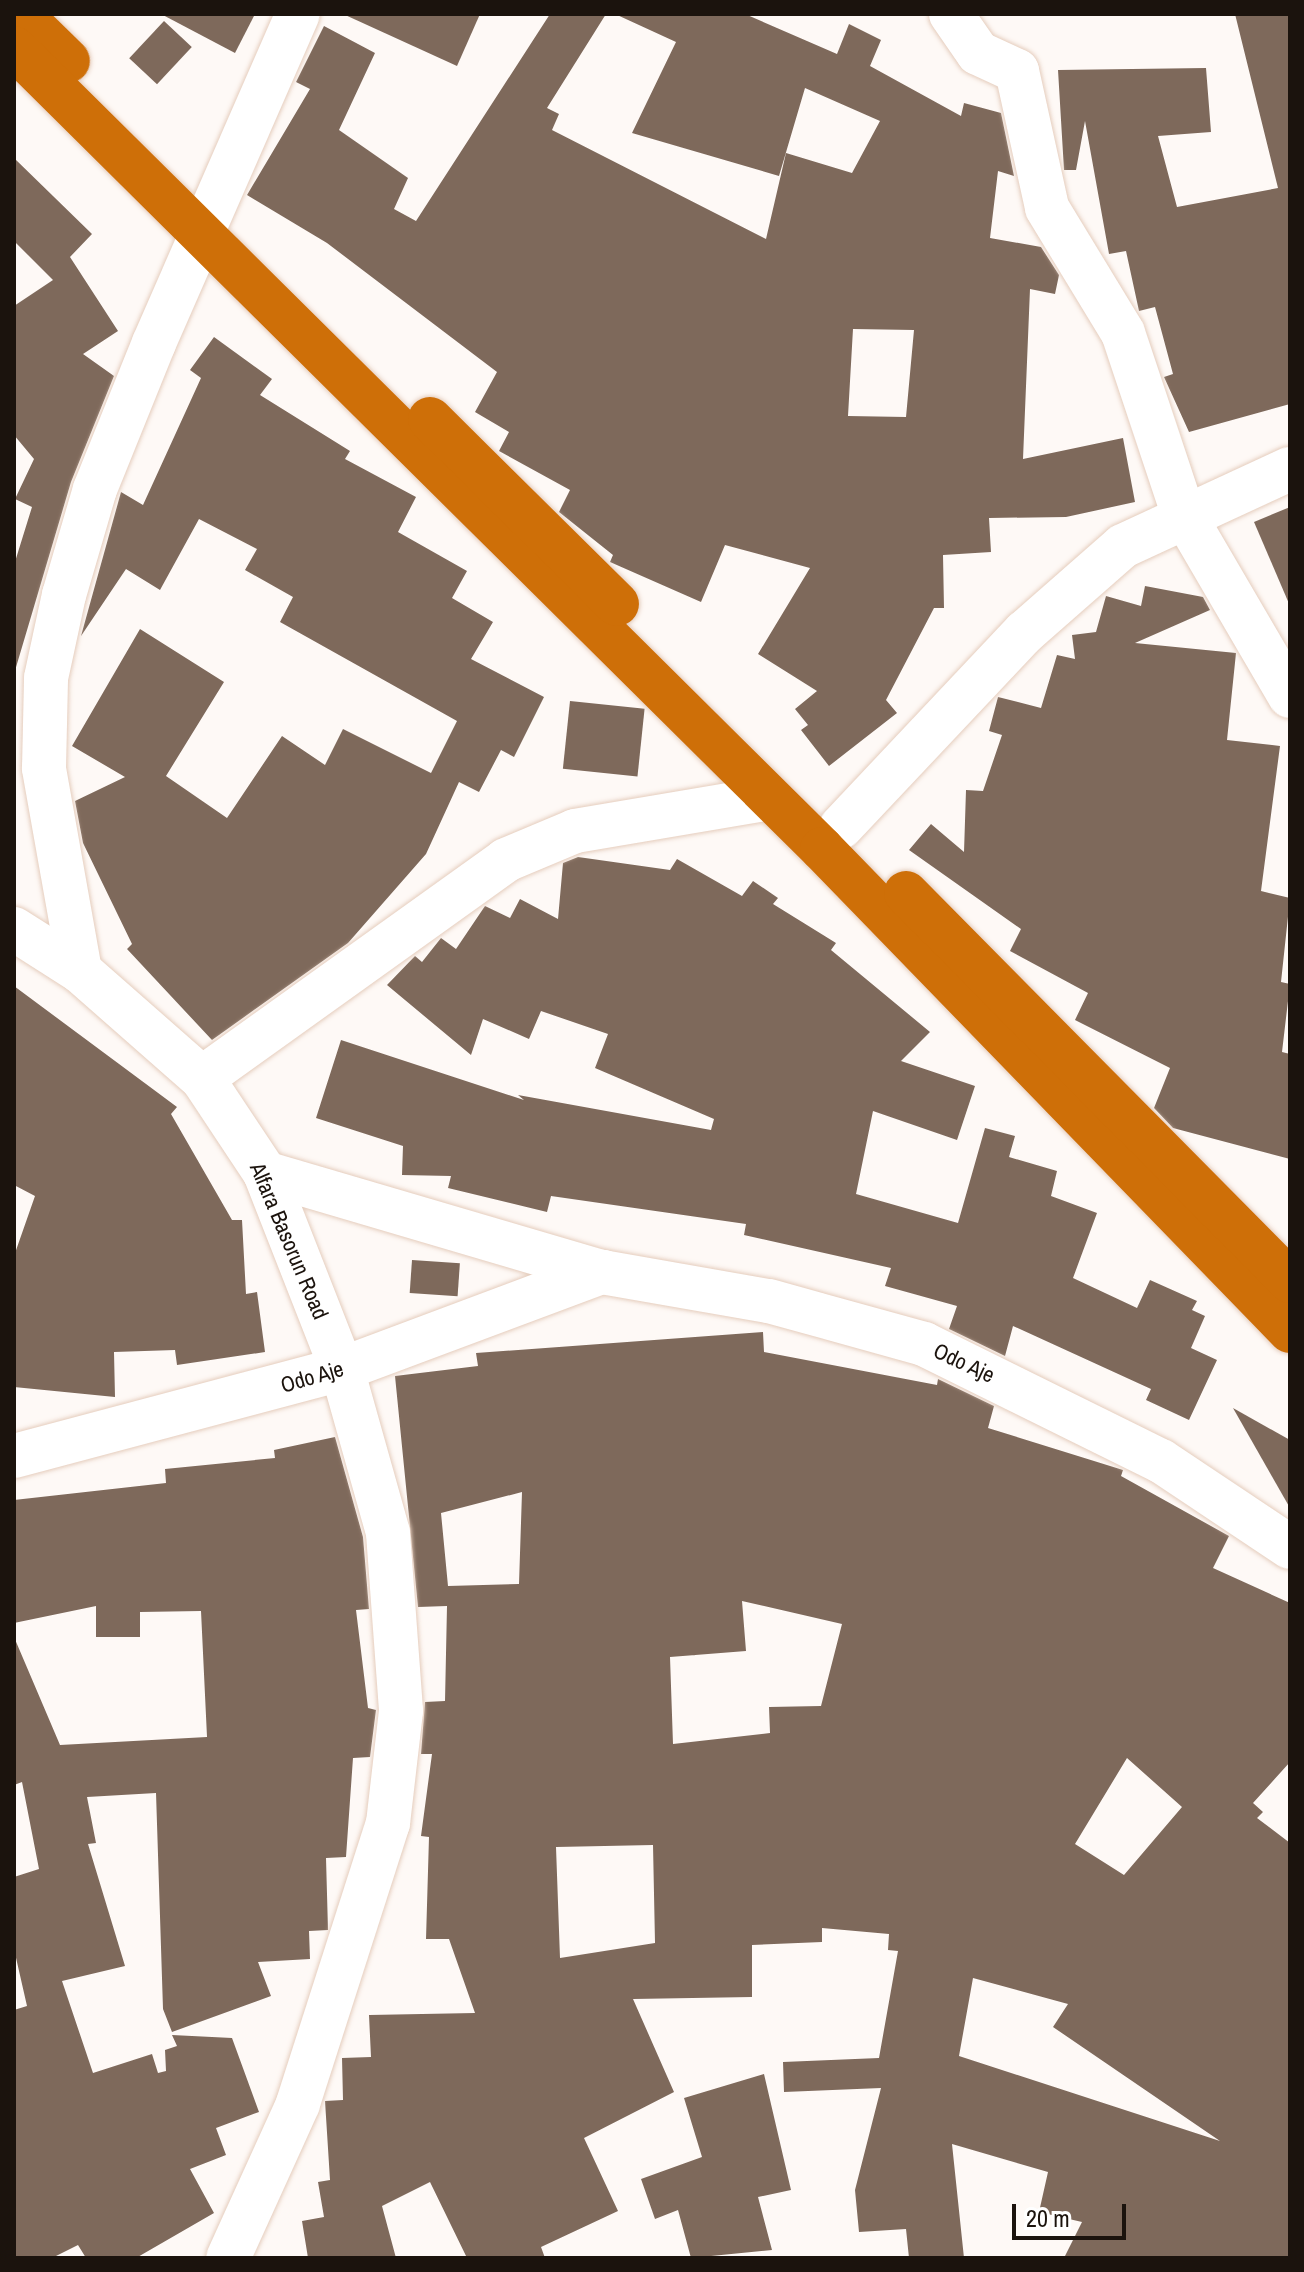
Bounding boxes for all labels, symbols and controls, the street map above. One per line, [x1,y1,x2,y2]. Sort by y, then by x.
street label: Alfara Basorun Road [244,1159,334,1323]
street label: Odo Aje [929,1337,999,1389]
street label: Odo Aje [277,1355,347,1399]
scale bar [1016,2188,1130,2238]
text: 20 m [1026,2202,1070,2234]

